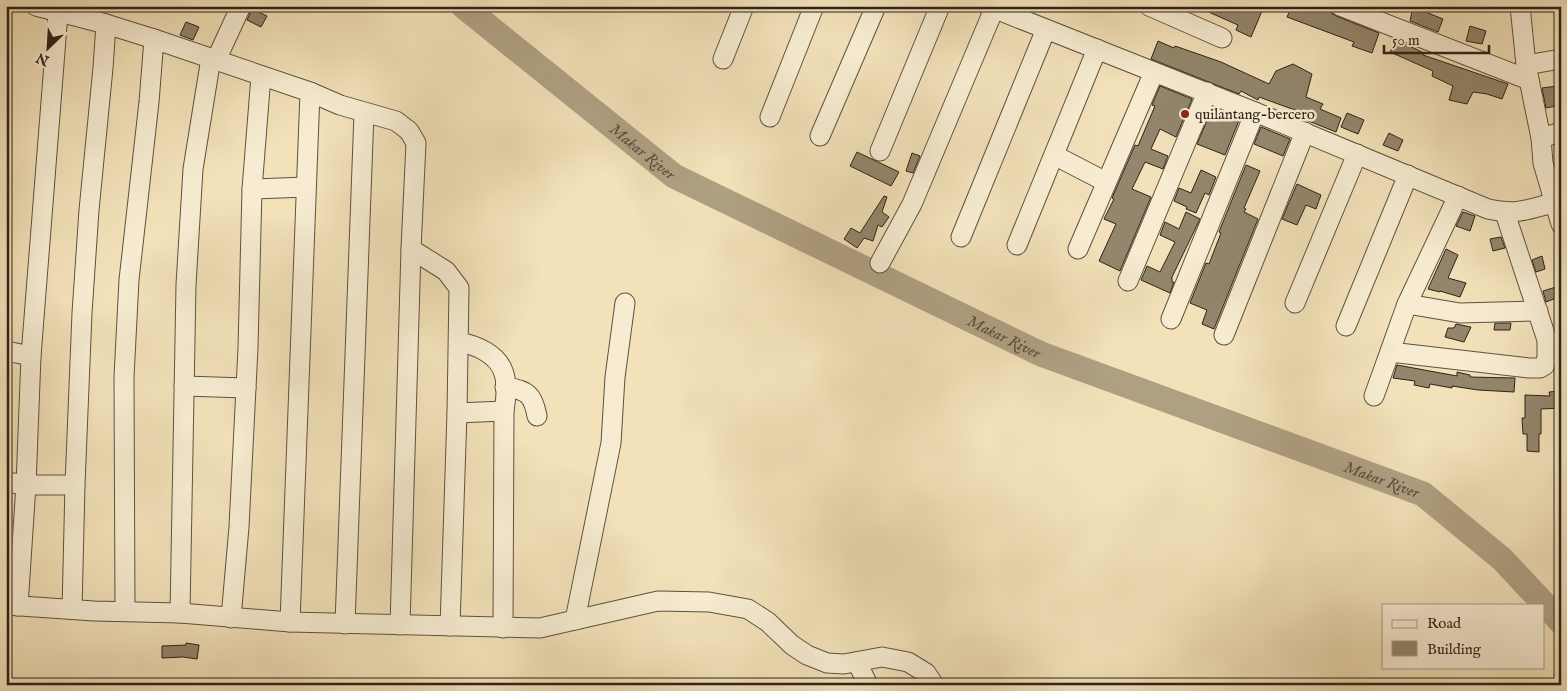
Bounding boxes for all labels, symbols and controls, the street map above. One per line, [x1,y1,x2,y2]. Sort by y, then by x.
north arrow [22,22,72,72]
scale bar [1384,22,1490,54]
text: 50 m [1392,31,1420,50]
text: N [34,48,53,70]
place label: quilantang-bercero [1195,105,1315,124]
marker: quilantang-bercero [1179,108,1191,120]
water label: Makar River [605,120,680,186]
water label: Makar River [964,312,1045,365]
water label: Makar River [1341,458,1423,504]
legend [1382,604,1544,668]
text: Road [1427,614,1462,633]
text: Building [1427,640,1482,659]

